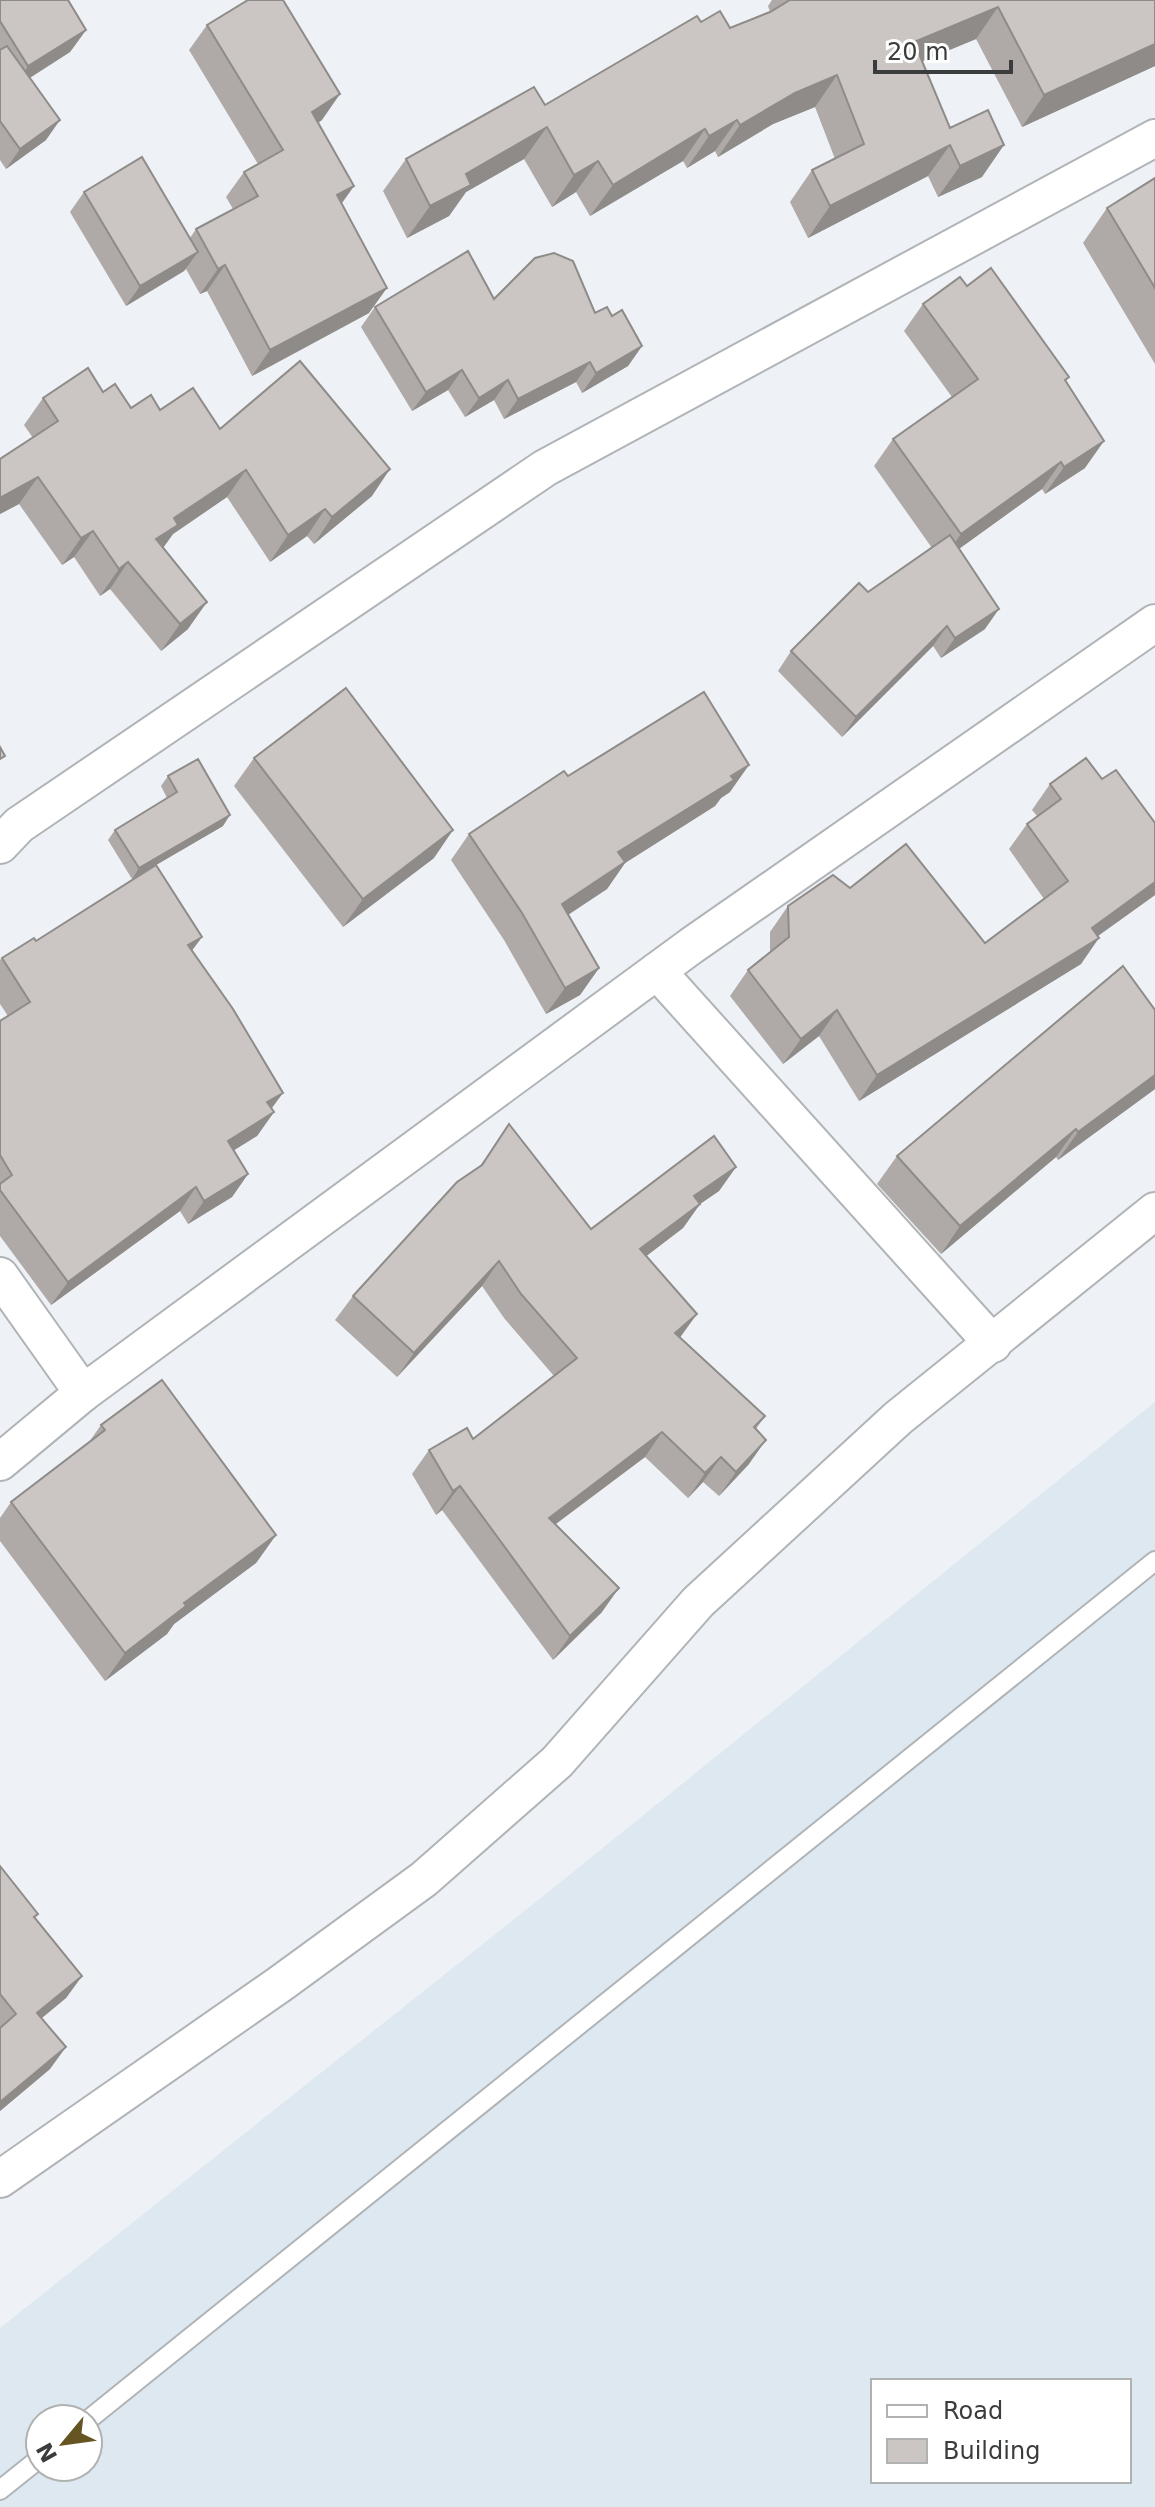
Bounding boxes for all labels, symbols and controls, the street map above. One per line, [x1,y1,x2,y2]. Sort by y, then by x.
scale bar [875,24,1011,74]
text: 20 m [887,38,949,66]
legend [871,2379,1131,2483]
text: Road [943,2397,1003,2425]
north arrow [24,2403,104,2483]
text: Building [943,2437,1040,2465]
text: N [32,2438,62,2467]

